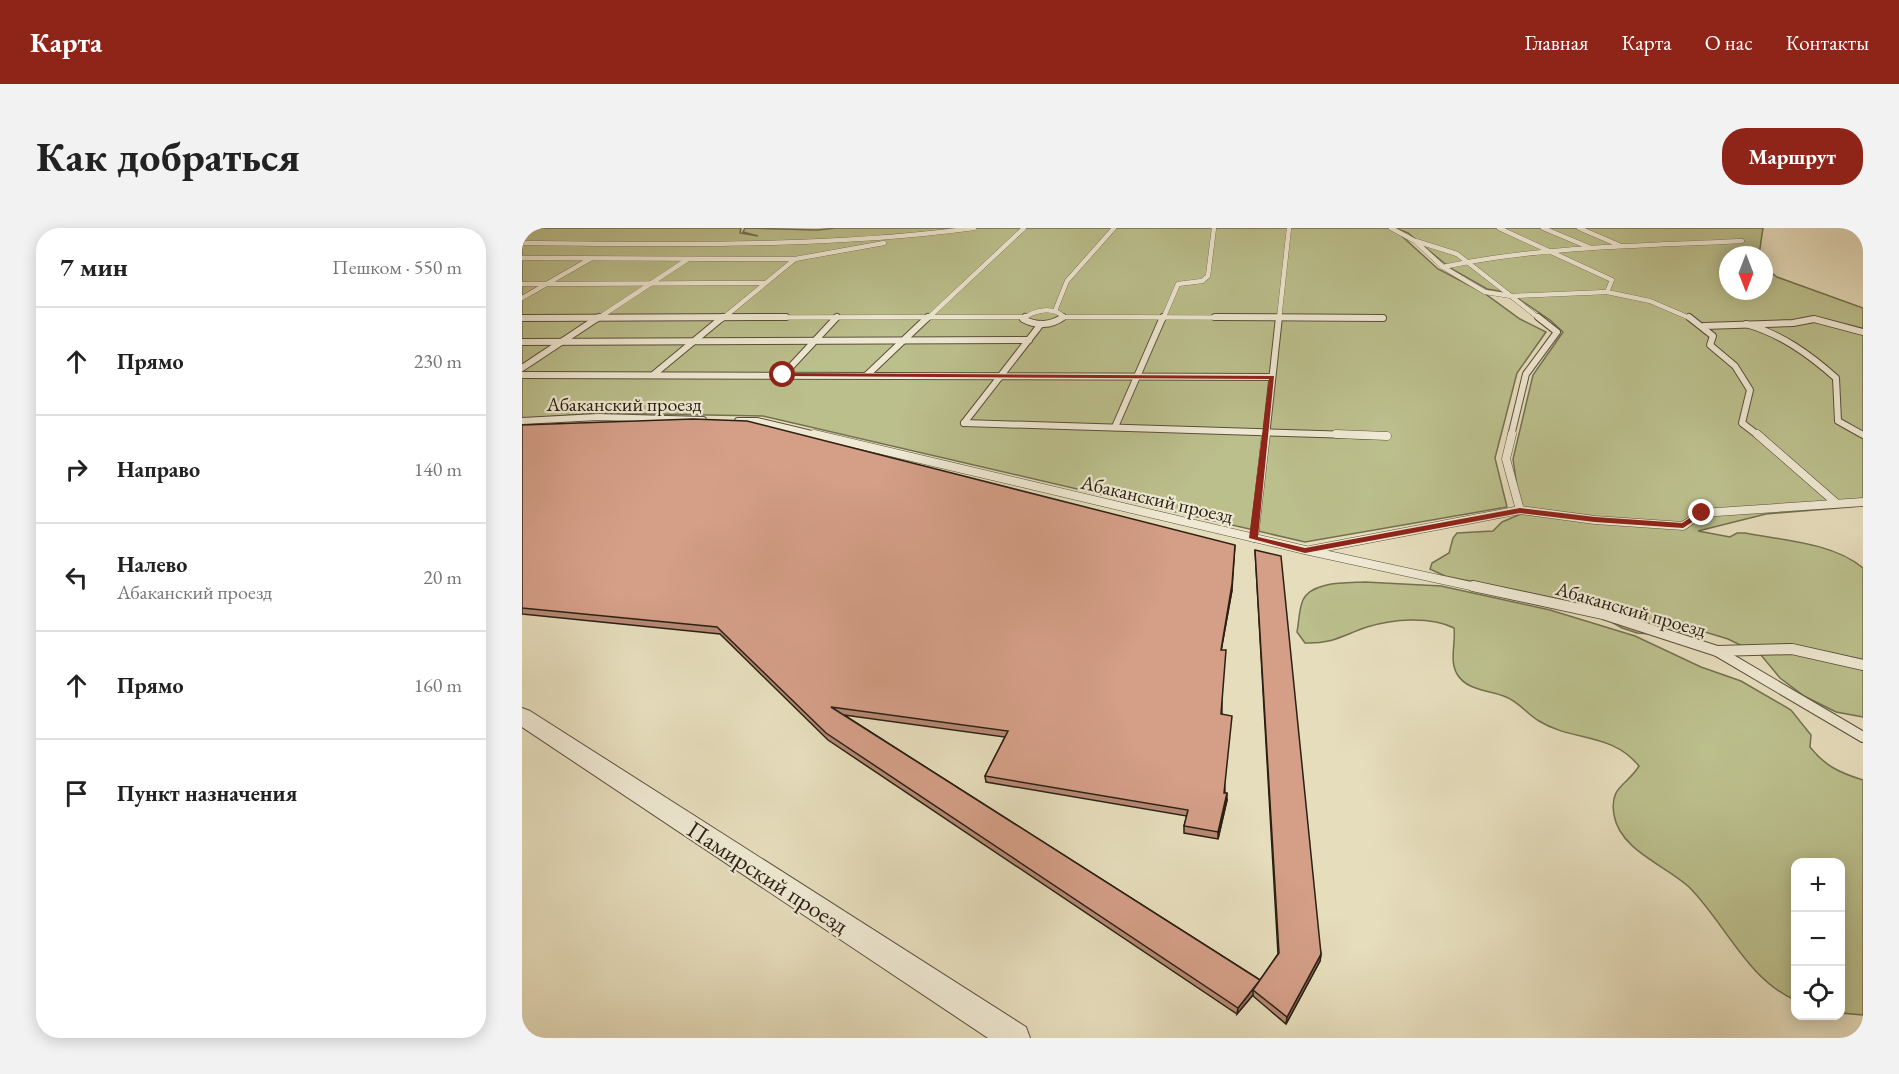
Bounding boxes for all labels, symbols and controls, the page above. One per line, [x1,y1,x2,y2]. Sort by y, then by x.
text: Карта [30,24,102,60]
text: Главная [1524,29,1588,56]
text: Карта [1621,29,1672,56]
text: О нас [1705,29,1753,56]
text: Контакты [1786,29,1869,56]
button: Маршрут [1722,128,1863,185]
text: Как добраться [36,129,300,184]
north arrow [1719,246,1773,300]
text: 7 мин [60,250,128,284]
text: Пешком · 550 m [332,254,462,280]
icon: ahead [60,345,93,378]
text: Прямо [117,347,184,376]
text: 230 m [414,348,462,374]
route start [769,361,795,387]
street label: Абаканский проезд [545,391,702,417]
icon: right [60,453,93,486]
text: Направо [117,455,200,484]
text: 140 m [414,456,462,482]
street label: Абаканский проезд [1078,469,1236,529]
route end [1688,499,1714,525]
text: Налево [117,550,187,579]
icon: left [60,561,93,594]
text: 20 m [423,564,462,590]
street label: Абаканский проезд [1552,575,1709,643]
text: Абаканский проезд [117,579,272,605]
icon: ahead [60,669,93,702]
text: Прямо [117,671,184,700]
text: 160 m [414,672,462,698]
icon: arrive [60,777,93,810]
text: Пункт назначения [117,779,297,808]
street label: Памирский проезд [682,813,855,941]
map controls [1791,858,1845,1020]
button: + [1791,858,1845,912]
button: − [1791,912,1845,966]
button: locate [1791,966,1845,1020]

